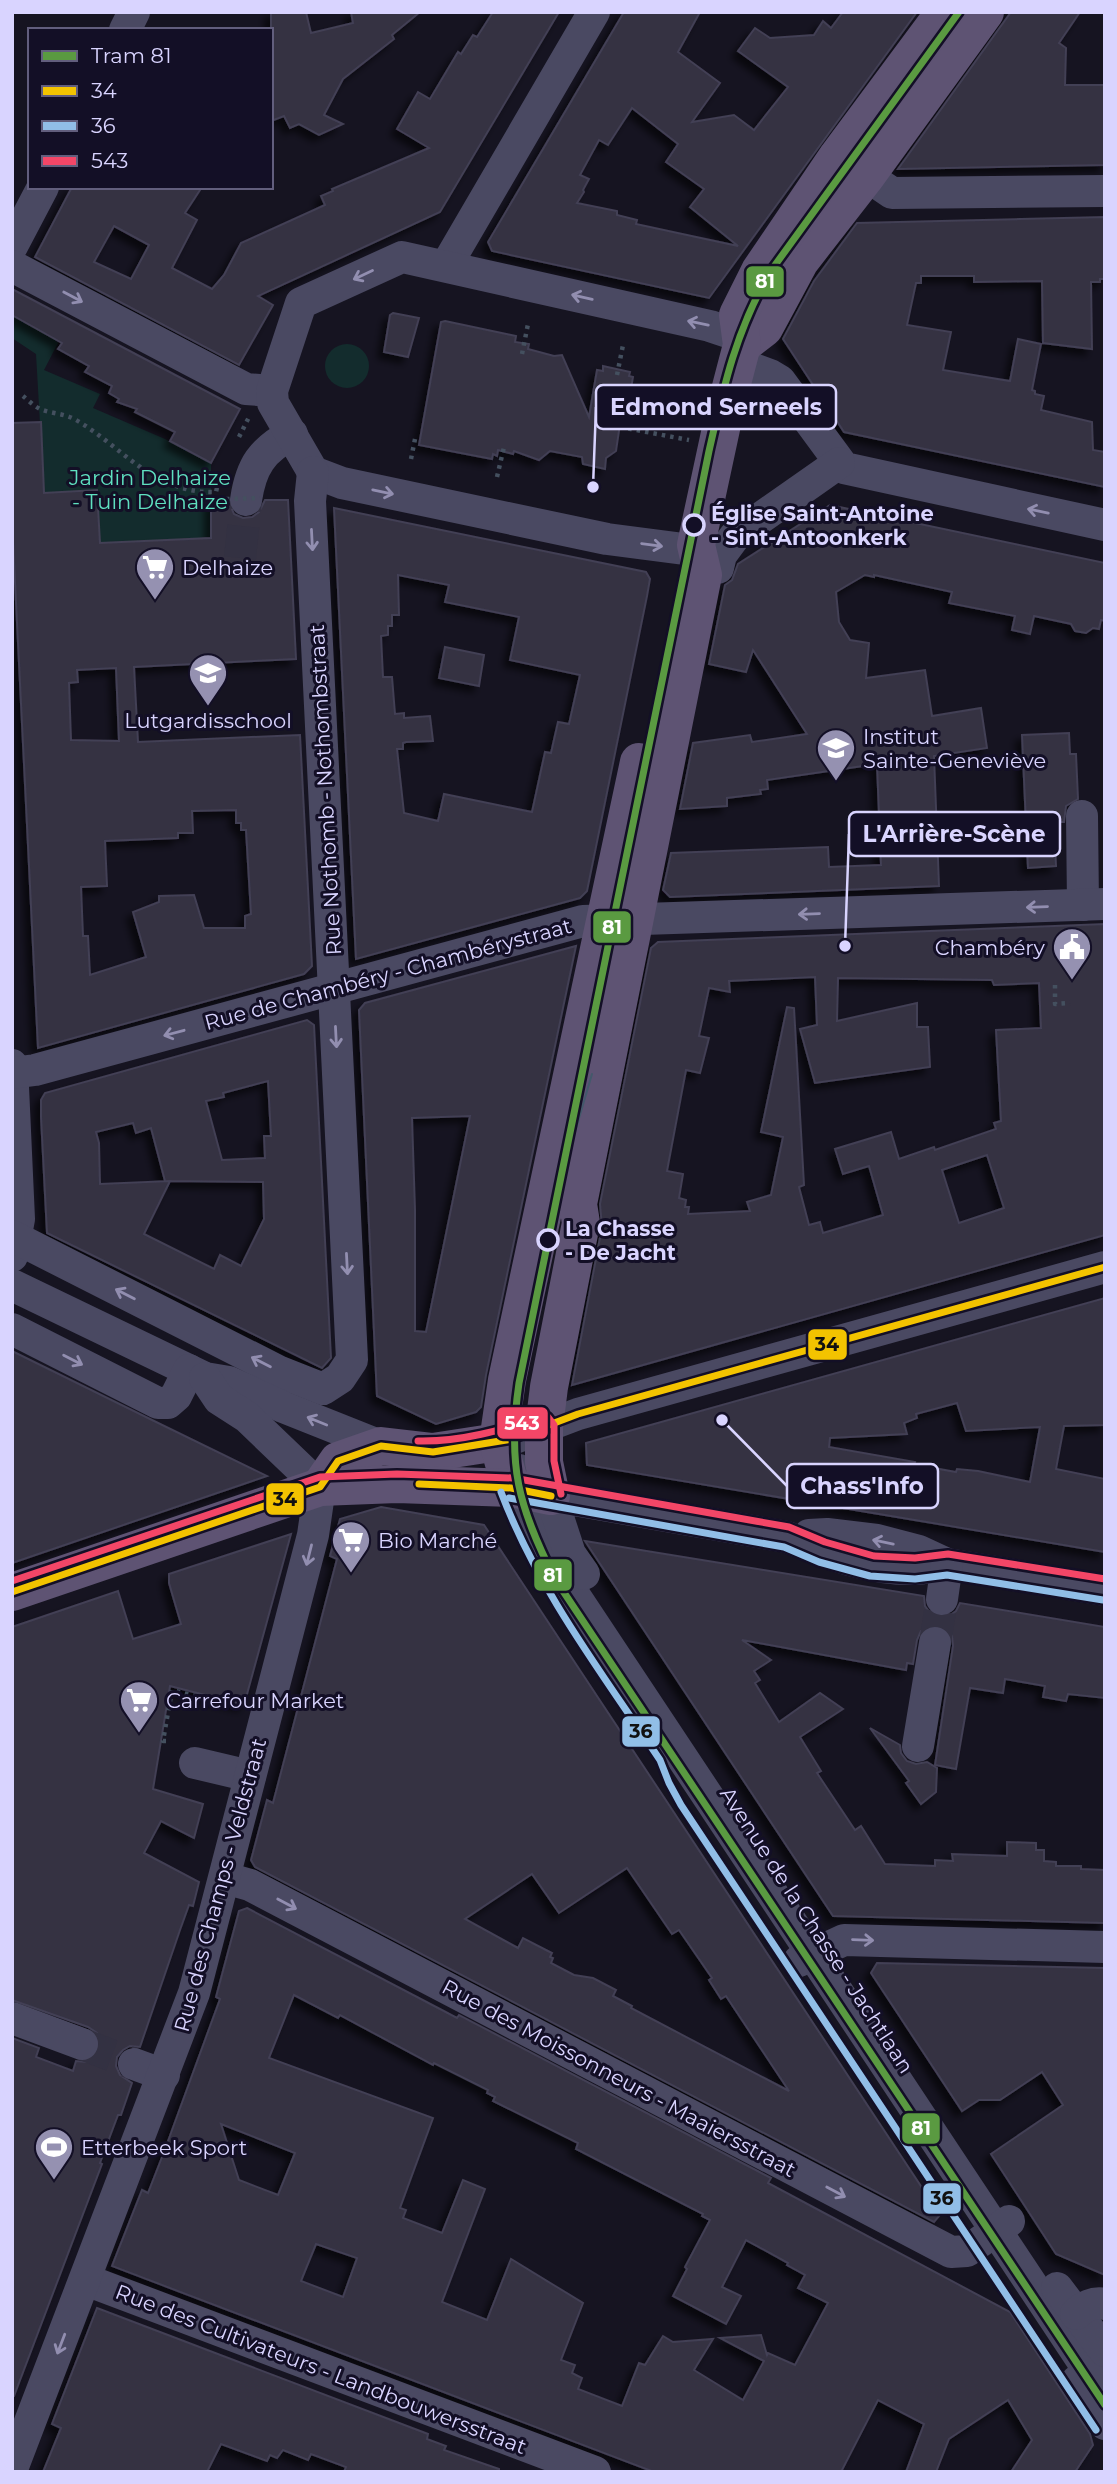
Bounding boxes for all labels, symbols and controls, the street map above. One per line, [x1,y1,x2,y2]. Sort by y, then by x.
legend [28,28,273,189]
text: Tram 81 [91,43,171,68]
text: 34 [91,78,117,103]
text: 36 [91,113,116,138]
text: 543 [91,148,128,173]
line badge: 81 [745,265,785,298]
one-way arrow [353,269,374,282]
text: 81 [755,270,775,293]
one-way arrow [571,290,594,303]
one-way arrow [62,291,83,305]
one-way arrow [687,316,710,329]
callout: Edmond Serneels [596,385,836,429]
text: Edmond Serneels [610,393,822,421]
park label: Jardin Delhaize - Tuin Delhaize [68,465,231,514]
one-way arrow [371,485,394,499]
place label: Église Saint-Antoine - Sint-Antoonkerk [711,501,934,550]
one-way arrow [1027,503,1050,517]
marker: Église Saint-Antoine - Sint-Antoonkerk [683,514,705,536]
one-way arrow [306,529,319,552]
one-way arrow [640,539,663,552]
supermarket icon: Delhaize [134,546,176,601]
place label: Delhaize [182,555,273,580]
street label: Rue Nothomb - Nothombstraat [304,624,346,956]
school or university icon: Lutgardisschool [187,652,229,707]
place label: Lutgardisschool [124,708,292,733]
place label: Institut Sainte-Geneviève [863,724,1046,773]
school or university icon: Institut Sainte-Geneviève [815,727,857,782]
callout: L'Arrière-Scène [849,812,1060,856]
text: L'Arrière-Scène [862,820,1046,848]
one-way arrow [1025,900,1048,913]
one-way arrow [798,907,821,921]
line badge: 81 [592,910,632,944]
street label: Rue de Chambéry - Chambérystraat [202,913,574,1035]
text: 81 [602,916,622,939]
public building icon: Chambéry [1051,926,1093,981]
place label: Chambéry [935,935,1046,960]
one-way arrow [330,1025,343,1048]
one-way arrow [164,1027,186,1040]
place label: La Chasse - De Jacht [565,1216,676,1265]
marker: La Chasse - De Jacht [537,1229,559,1251]
one-way arrow [341,1252,354,1275]
one-way arrow [115,1286,136,1300]
line badge: 34 [807,1328,848,1361]
text: 34 [814,1333,839,1356]
one-way arrow [62,1354,83,1368]
one-way arrow [251,1355,272,1369]
line badge: 543 [496,1406,549,1440]
text: 543 [504,1412,540,1435]
one-way arrow [307,1413,329,1426]
callout: Chass'Info [787,1464,938,1508]
text: Chass'Info [800,1472,924,1500]
line badge: 34 [265,1482,305,1516]
text: 34 [272,1488,297,1511]
supermarket icon: Bio Marché [330,1519,372,1574]
place label: Bio Marché [378,1528,497,1553]
one-way arrow [872,1535,895,1548]
one-way arrow [302,1543,315,1565]
line badge: 81 [533,1558,573,1592]
text: 81 [543,1564,563,1587]
supermarket icon: Carrefour Market [118,1679,160,1734]
place label: Carrefour Market [166,1688,344,1713]
line badge: 36 [621,1715,661,1748]
text: 36 [628,1720,653,1743]
street label: Rue des Champs - Veldstraat [169,1735,271,2035]
street label: Avenue de la Chasse - Jachtlaan [715,1782,919,2078]
one-way arrow [277,1898,297,1912]
one-way arrow [851,1934,874,1947]
street label: Rue des Moissonneurs - Maaiersstraat [438,1974,800,2182]
line badge: 81 [901,2112,941,2145]
text: 81 [911,2117,931,2140]
sports icon: Etterbeek Sport [33,2126,75,2181]
place label: Etterbeek Sport [81,2135,247,2160]
line badge: 36 [922,2182,962,2215]
one-way arrow [825,2186,846,2199]
text: 36 [929,2187,954,2210]
street label: Rue des Cultivateurs - Landbouwersstraat [112,2279,530,2459]
one-way arrow [53,2333,66,2354]

